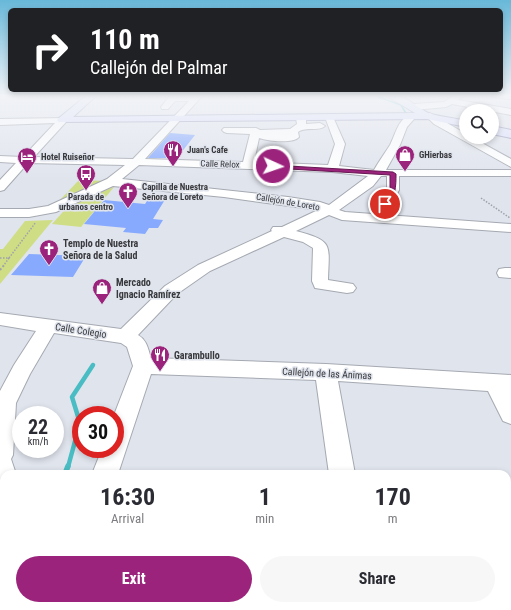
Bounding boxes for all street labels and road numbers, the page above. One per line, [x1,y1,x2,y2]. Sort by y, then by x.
street label: Calle Relox [200,158,240,170]
street label: Callejón de Loreto [255,191,321,213]
street label: Calle Colegio [54,321,107,340]
street label: Callejón de las Ánimas [282,365,373,381]

